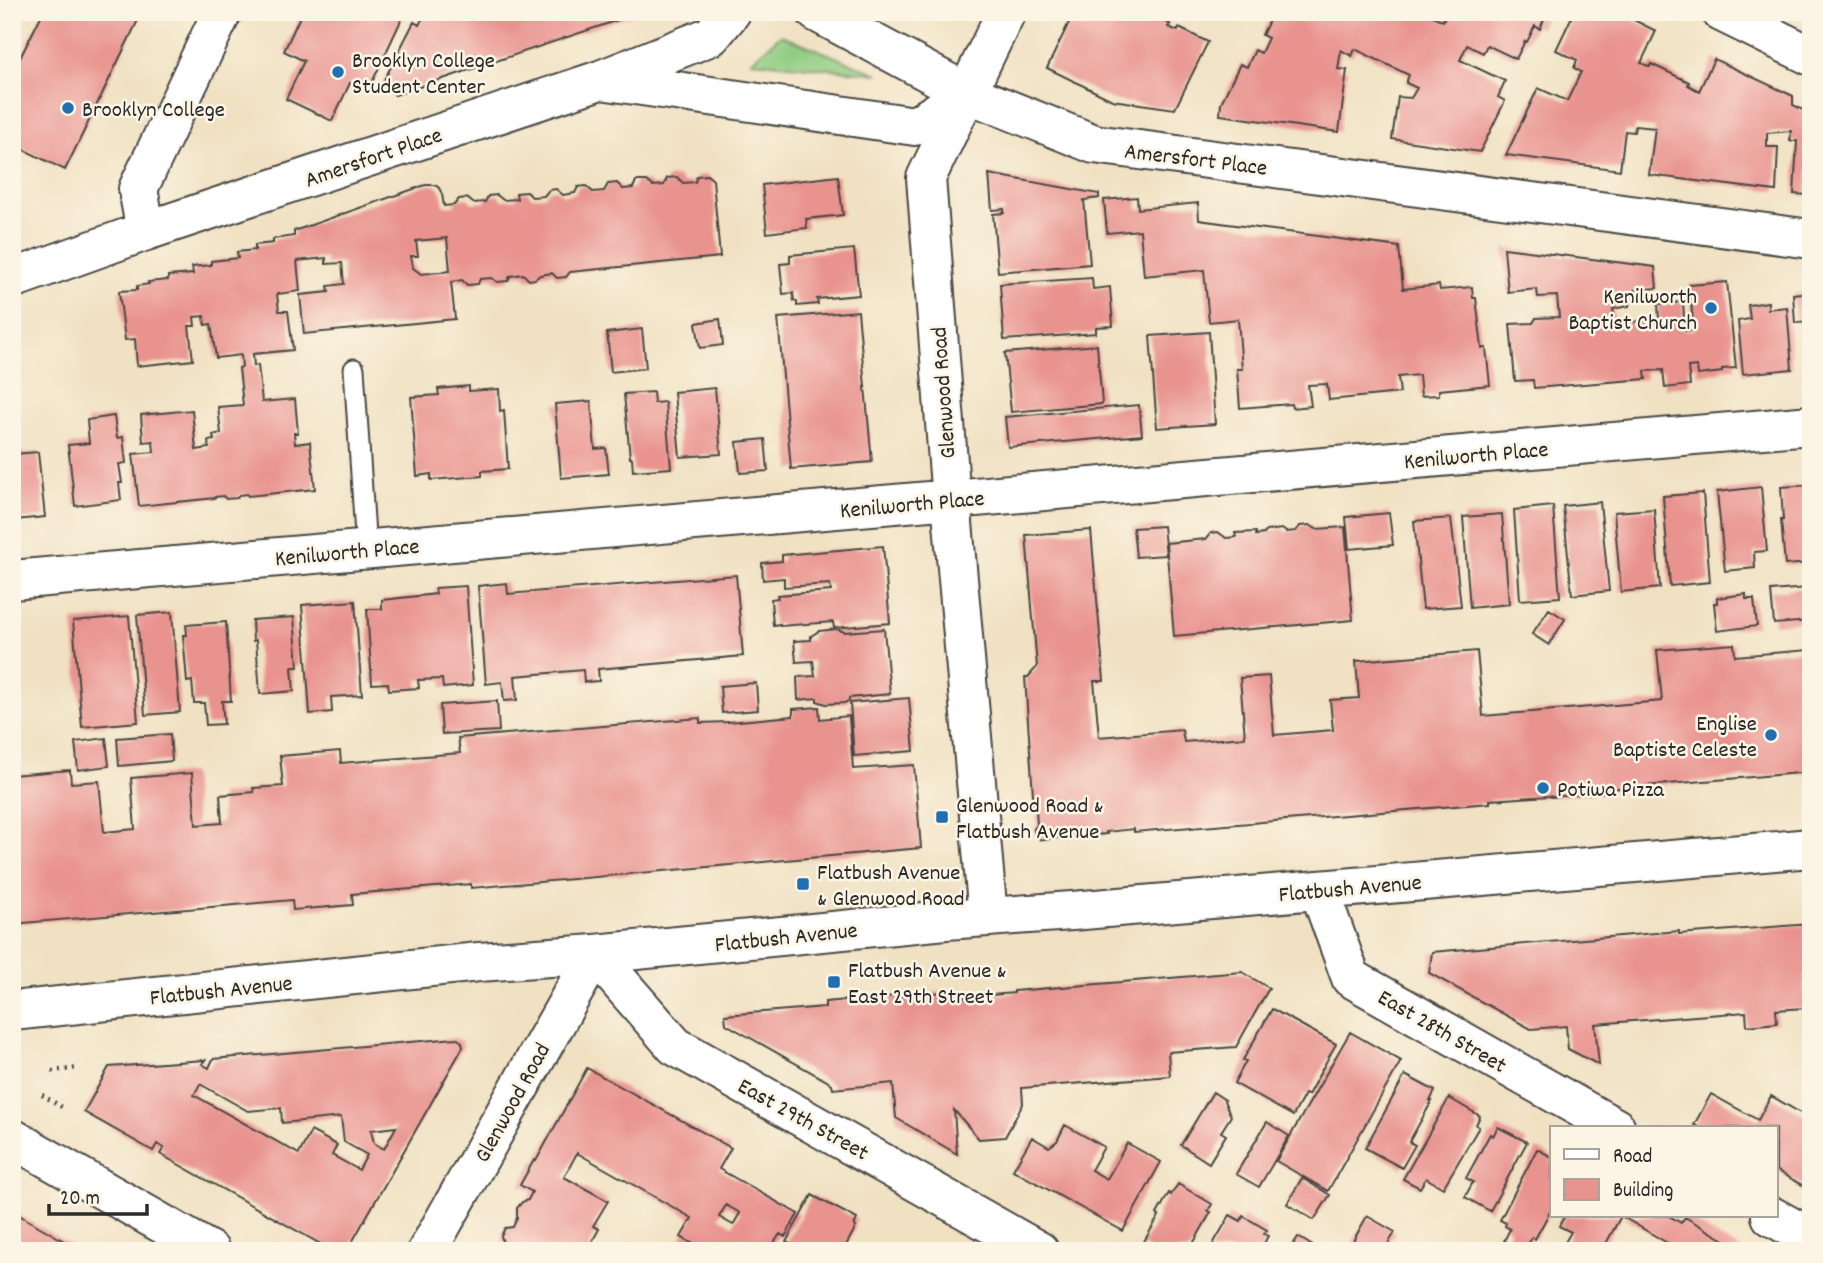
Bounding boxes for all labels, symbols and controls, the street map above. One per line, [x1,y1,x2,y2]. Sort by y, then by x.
place label: Brooklyn College Student Center [352,46,495,105]
marker: Brooklyn College Student Center [330,64,346,80]
place label: Brooklyn College [82,95,225,128]
marker: Brooklyn College [60,100,76,116]
street label: Amersfort Place [301,120,447,198]
street label: Amersfort Place [1122,136,1269,187]
place label: Kenilworth Baptist Church [1568,282,1697,341]
marker: Kenilworth Baptist Church [1703,300,1719,316]
street label: Glenwood Road [924,326,967,460]
street label: Kenilworth Place [1403,435,1550,480]
street label: Kenilworth Place [839,484,986,529]
street label: Kenilworth Place [274,532,421,577]
place label: Englise Baptiste Celeste [1613,709,1757,768]
marker: Englise Baptiste Celeste [1763,727,1779,743]
place label: Potiwa Pizza [1557,775,1665,808]
marker: Potiwa Pizza [1535,780,1551,796]
place label: Glenwood Road & Flatbush Avenue [956,791,1104,850]
marker: Glenwood Road & Flatbush Avenue [934,809,950,825]
place label: Flatbush Avenue & Glenwood Road [817,858,965,917]
street label: Flatbush Avenue [1277,868,1423,913]
marker: Flatbush Avenue & Glenwood Road [795,876,811,892]
street label: Flatbush Avenue [713,916,859,963]
place label: Flatbush Avenue & East 29th Street [848,956,1007,1015]
street label: Flatbush Avenue [148,969,294,1016]
marker: Flatbush Avenue & East 29th Street [826,974,842,990]
street label: East 28th Street [1371,983,1512,1083]
street label: Glenwood Road [468,1038,561,1170]
street label: East 29th Street [731,1071,874,1171]
legend [1550,1126,1778,1218]
text: Road [1613,1143,1652,1173]
scale bar [49,1172,147,1216]
text: Building [1613,1177,1673,1207]
text: 20 m [60,1185,100,1215]

